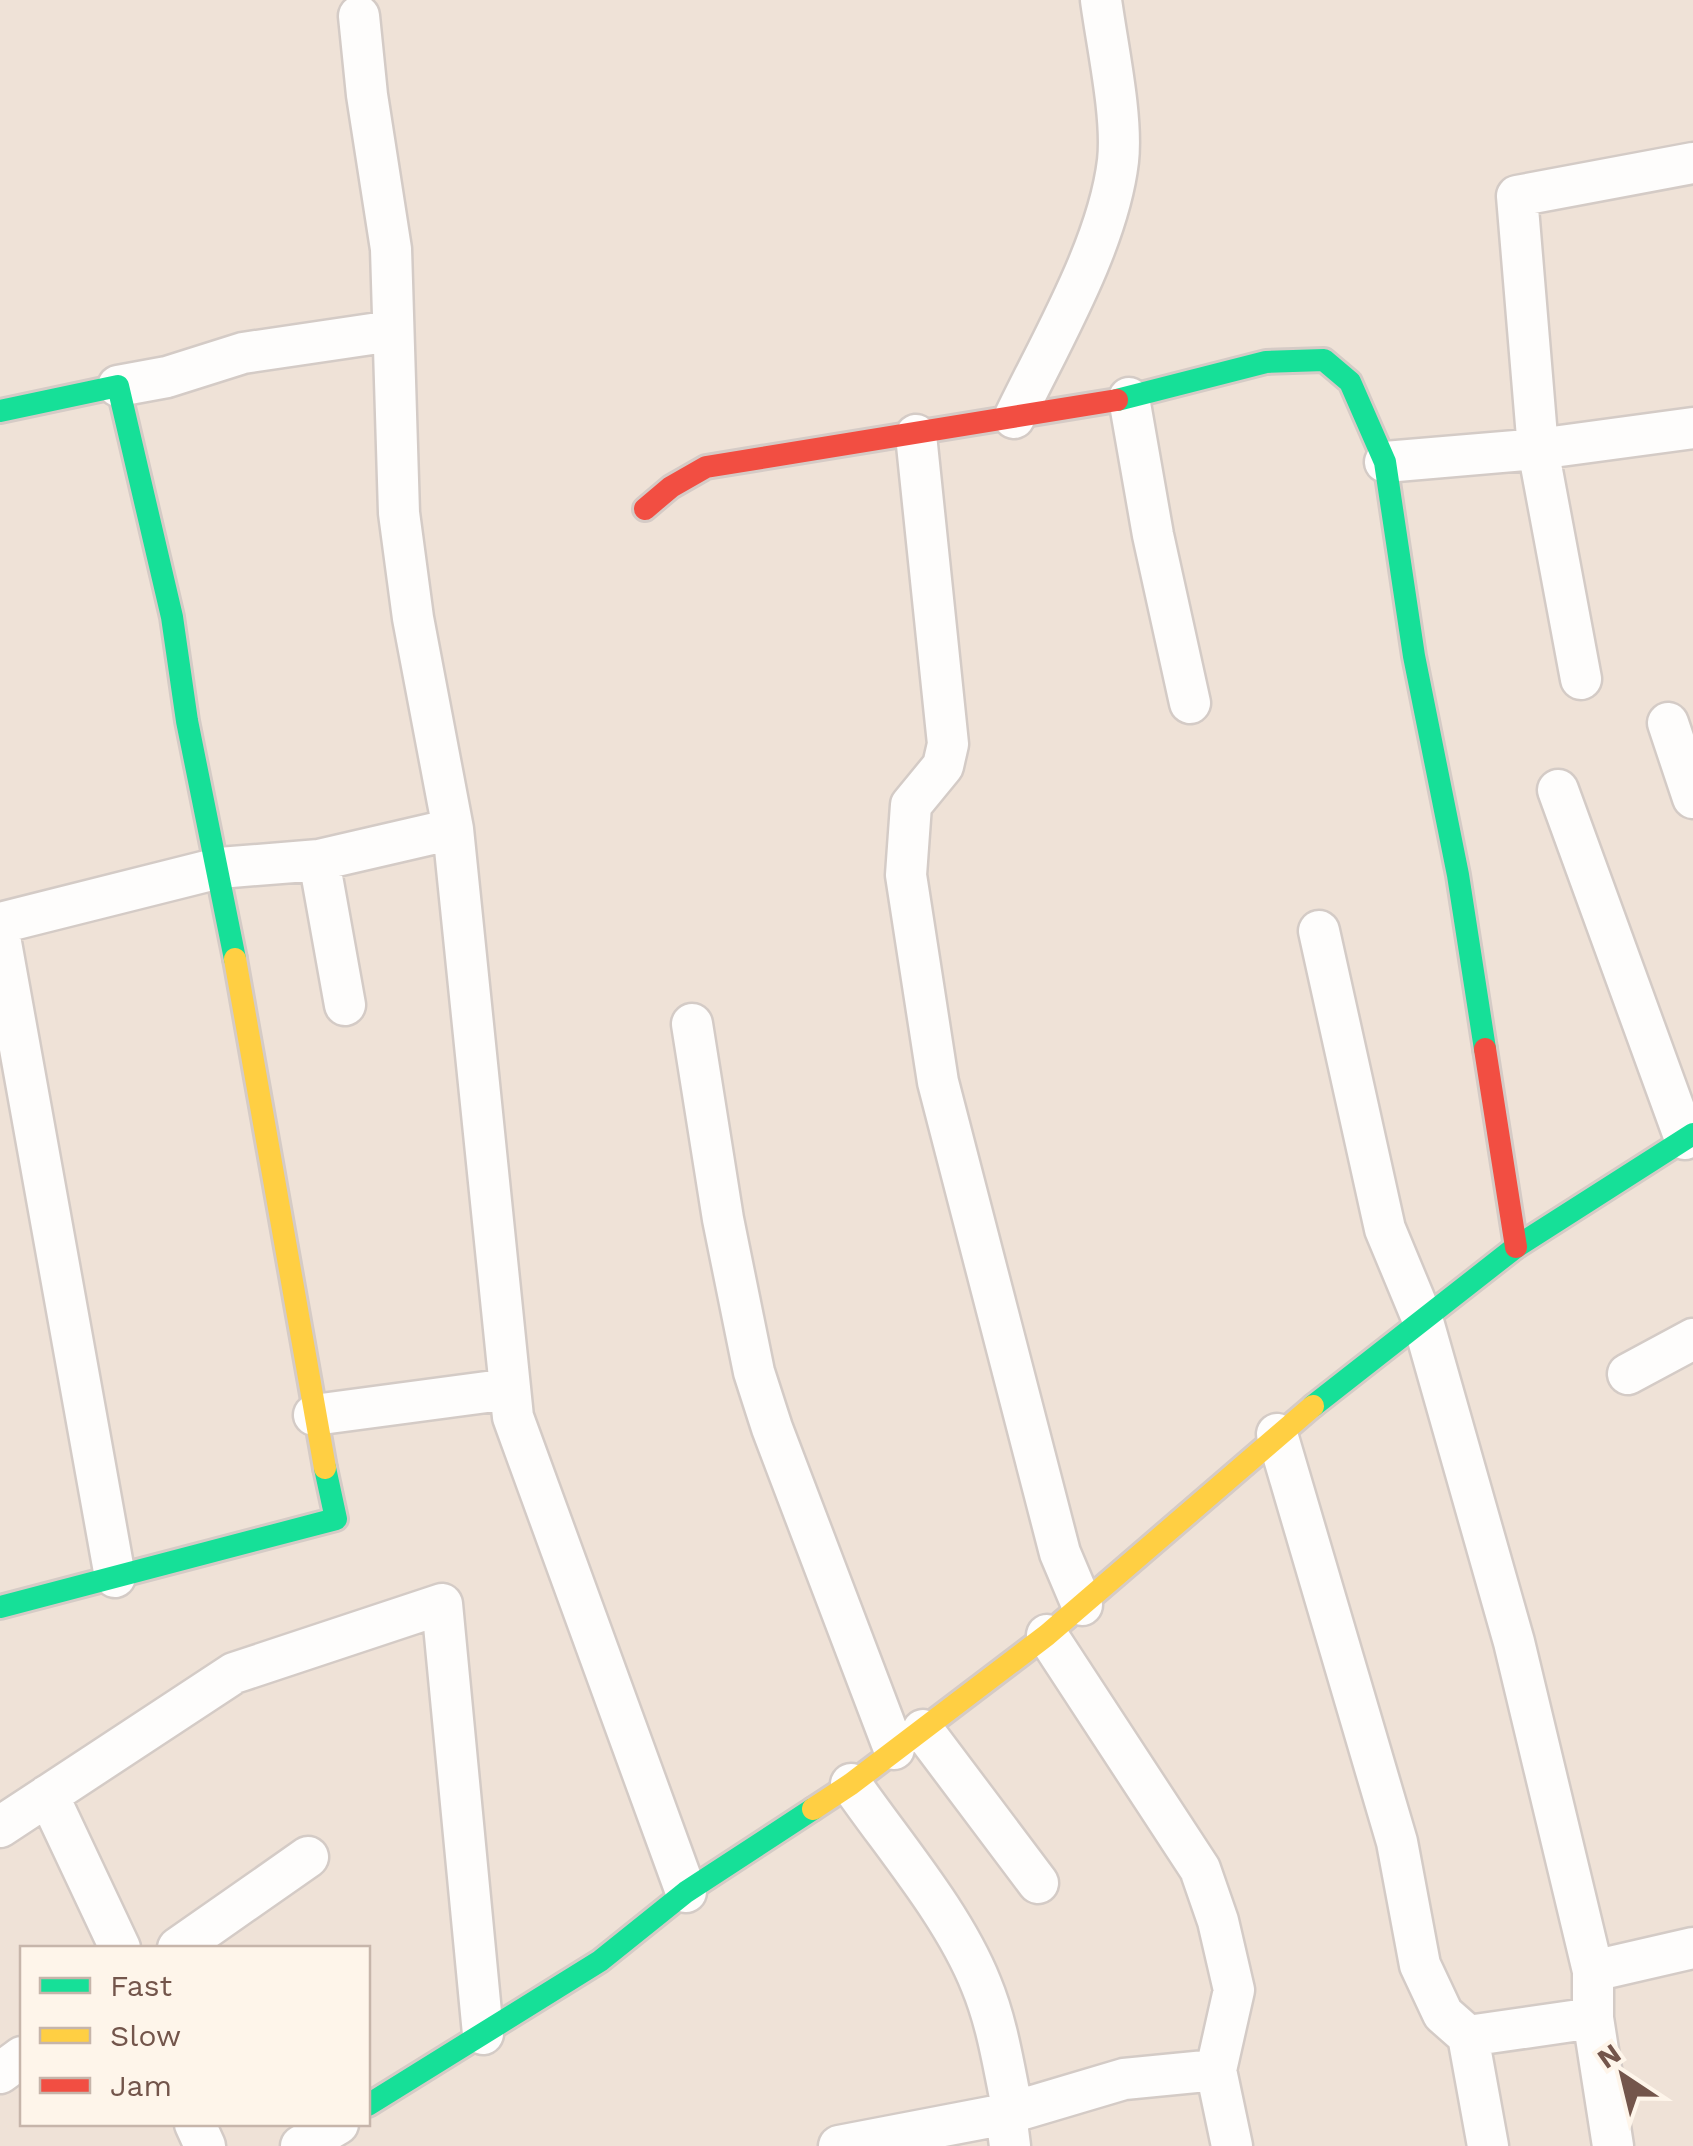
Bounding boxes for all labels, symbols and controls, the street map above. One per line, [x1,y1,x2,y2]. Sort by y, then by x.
legend [20,1946,370,2126]
text: Fast [110,1968,173,2003]
text: Slow [110,2018,181,2053]
north arrow [1573,2026,1673,2126]
text: N [1591,2036,1627,2075]
text: Jam [110,2068,172,2103]

